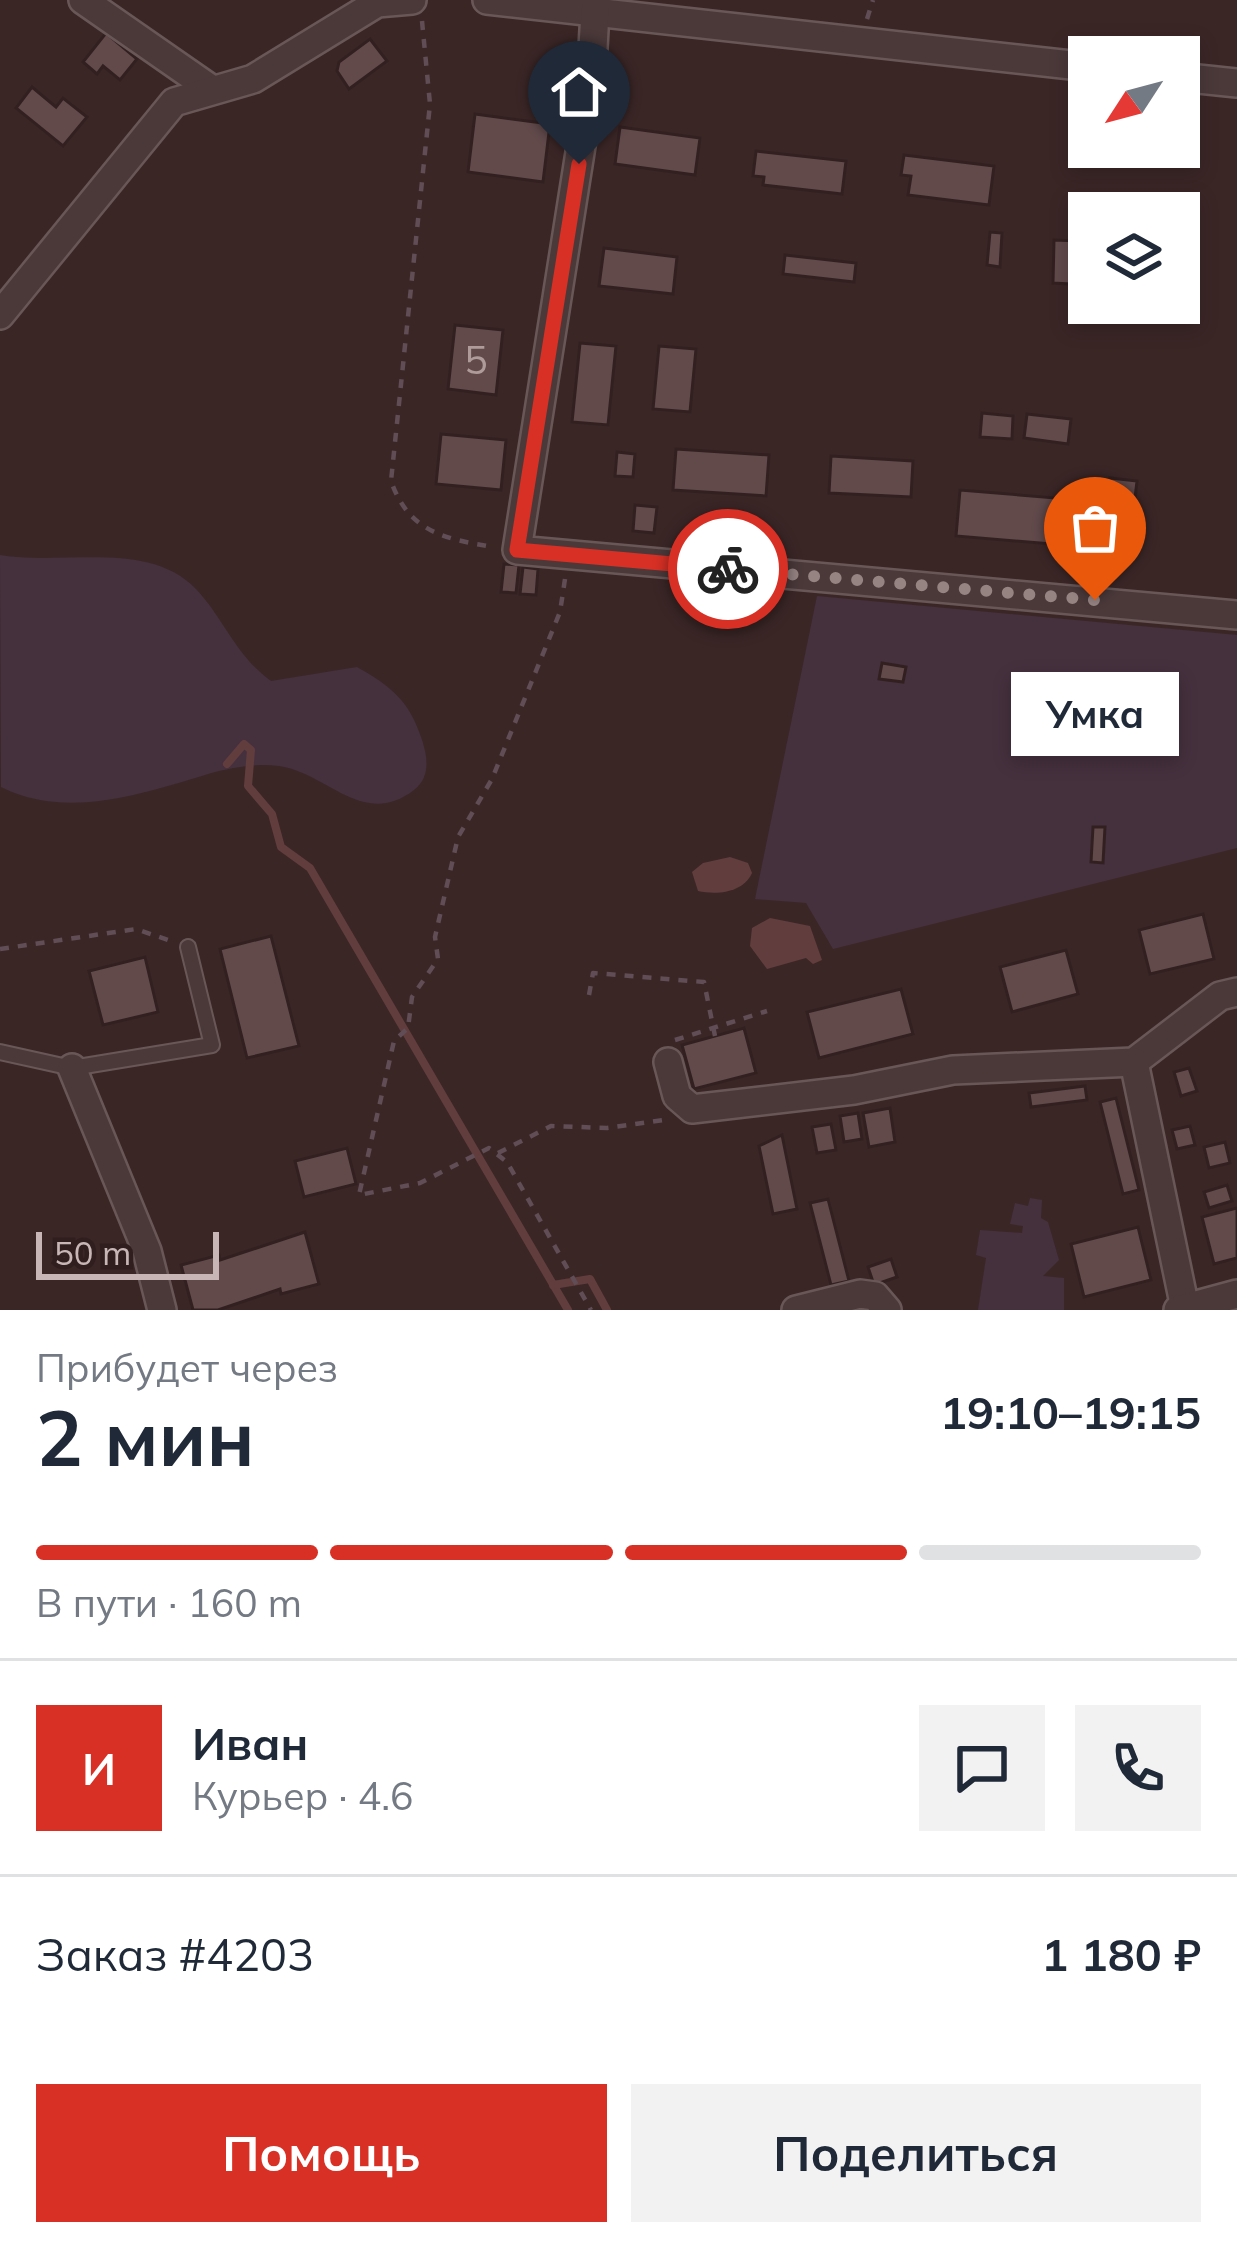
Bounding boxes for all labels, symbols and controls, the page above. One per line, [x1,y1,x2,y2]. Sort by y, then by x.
north arrow [1068,36,1200,168]
map controls [1068,36,1200,324]
pin [528,41,630,164]
icon: home [546,59,612,125]
button: layers [1068,192,1200,324]
house number: 5 [464,335,488,384]
pin [1044,477,1146,600]
icon: bag [1062,495,1128,561]
courier [668,509,788,629]
icon: bike [695,536,761,602]
callout: Умка [1011,672,1179,756]
text: Умка [1046,689,1144,738]
scale bar [36,1226,219,1279]
text: 50 m [54,1232,131,1273]
text: Прибудет через [36,1343,338,1392]
text: 19:10–19:15 [940,1384,1201,1440]
text: 2 мин [36,1388,255,1486]
text: В пути · 160 m [36,1578,302,1627]
button: chat [919,1705,1045,1831]
button: phone [1075,1705,1201,1831]
text: Иван [192,1715,308,1771]
text: И [82,1740,116,1796]
text: Курьер · 4.6 [192,1771,413,1820]
text: Заказ #4203 [36,1926,314,1982]
text: 1 180 ₽ [1041,1926,1201,1982]
button: Помощь [36,2084,607,2222]
button: Поделиться [631,2084,1201,2222]

